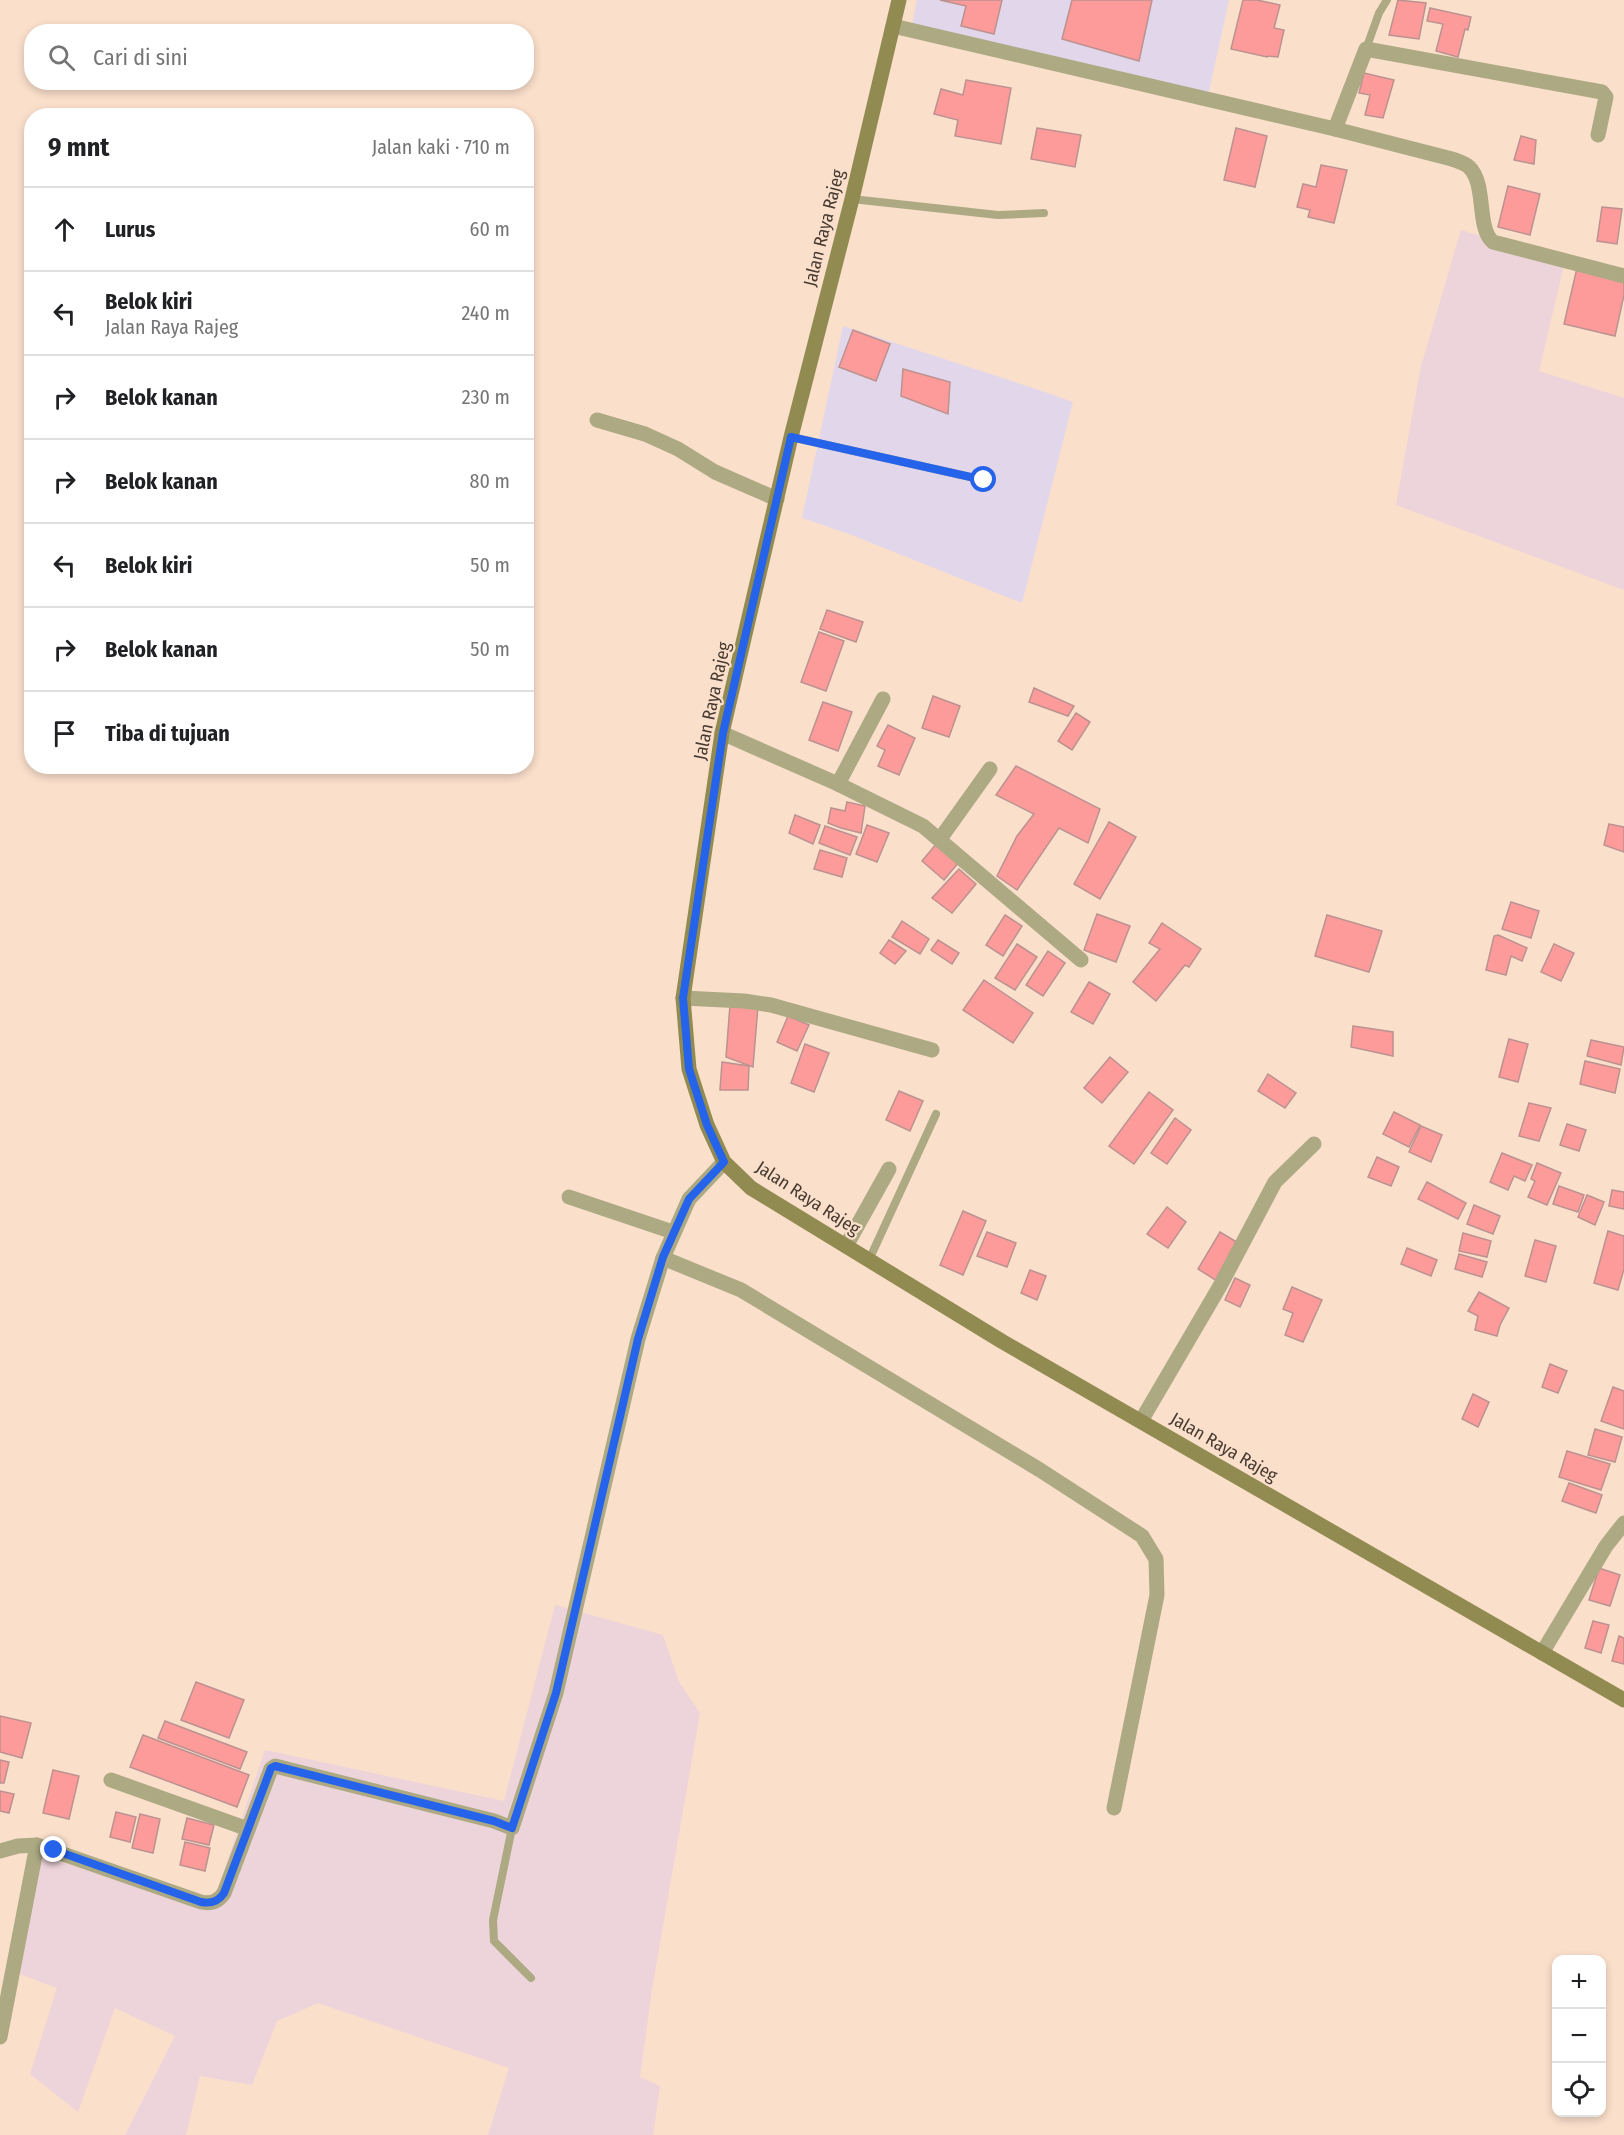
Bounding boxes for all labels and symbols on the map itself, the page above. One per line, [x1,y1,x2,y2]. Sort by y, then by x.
street label: Jalan Raya Rajeg [799,167,849,289]
route start [970,466,996,492]
street label: Jalan Raya Rajeg [689,640,735,762]
street label: Jalan Raya Rajeg [752,1156,865,1240]
street label: Jalan Raya Rajeg [1167,1407,1282,1487]
route end [40,1836,66,1862]

